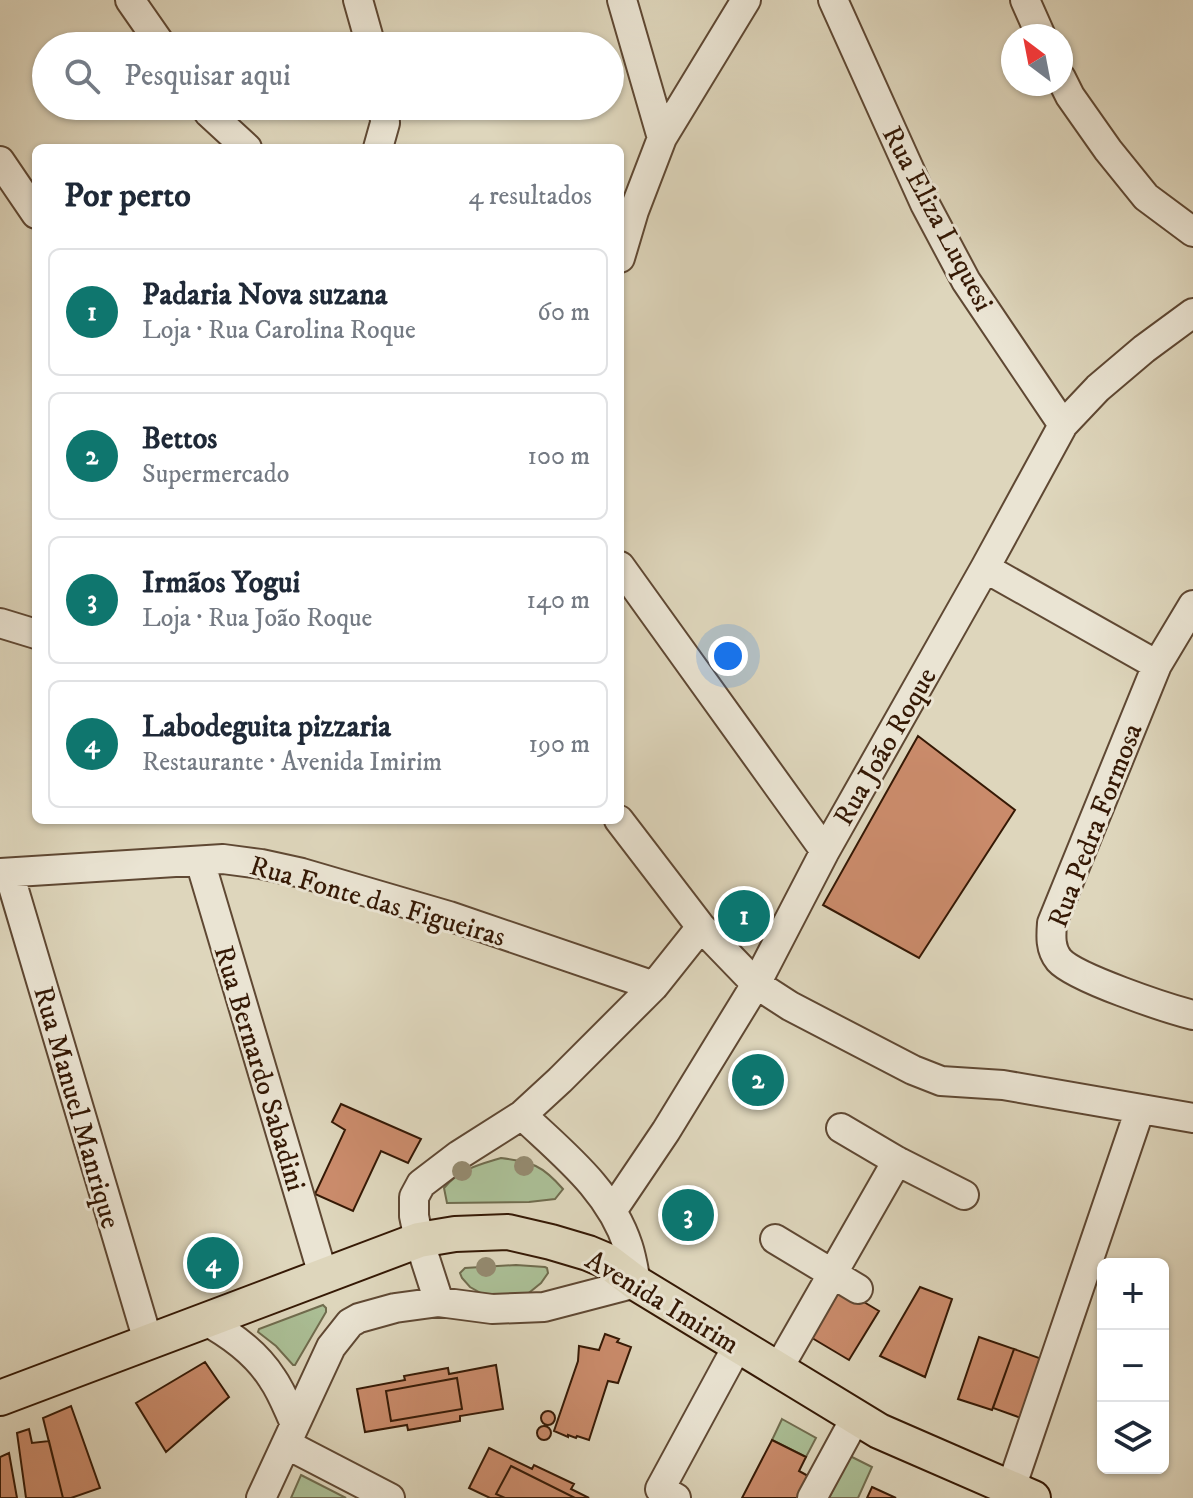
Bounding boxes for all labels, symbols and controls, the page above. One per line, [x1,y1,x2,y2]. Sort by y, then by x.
north arrow [1001,24,1073,96]
search box [32,32,624,120]
icon: search [60,54,104,98]
text: Pesquisar aqui [124,58,291,95]
street label: Rua Eliza Luquesi [874,120,1001,317]
text: Por perto [64,175,191,217]
text: 4 resultados [468,180,592,213]
text: Padaria Nova suzana [142,277,388,314]
text: 1 [87,296,97,329]
text: 60 m [537,296,590,329]
text: Loja · Rua Carolina Roque [142,314,416,347]
text: Bettos [142,421,217,458]
text: 2 [86,440,98,473]
text: 100 m [527,440,590,473]
text: Supermercado [142,458,289,491]
text: Irmãos Yogui [142,565,300,602]
text: 3 [87,584,97,617]
text: 140 m [526,584,590,617]
text: Loja · Rua João Roque [142,602,372,635]
your location [708,636,748,676]
street label: Rua João Roque [826,661,945,832]
text: Labodeguita pizzaria [142,709,391,746]
street label: Rua Pedra Formosa [1040,718,1150,933]
text: 4 [85,728,99,761]
text: 190 m [528,728,590,761]
text: Restaurante · Avenida Imirim [142,746,442,779]
street label: Rua Fonte das Figueiras [246,848,509,955]
pin: 1 [718,886,770,946]
street label: Rua Bernardo Sabadini [206,941,314,1195]
street label: Rua Manuel Manrique [25,982,128,1233]
pin: 2 [732,1050,784,1110]
pin: 3 [662,1185,714,1245]
pin: 4 [187,1233,239,1293]
street label: Avenida Imirim [579,1243,746,1362]
map controls [1097,1258,1169,1474]
button: + [1097,1258,1169,1330]
button: − [1097,1330,1169,1402]
button: layers [1097,1402,1169,1474]

